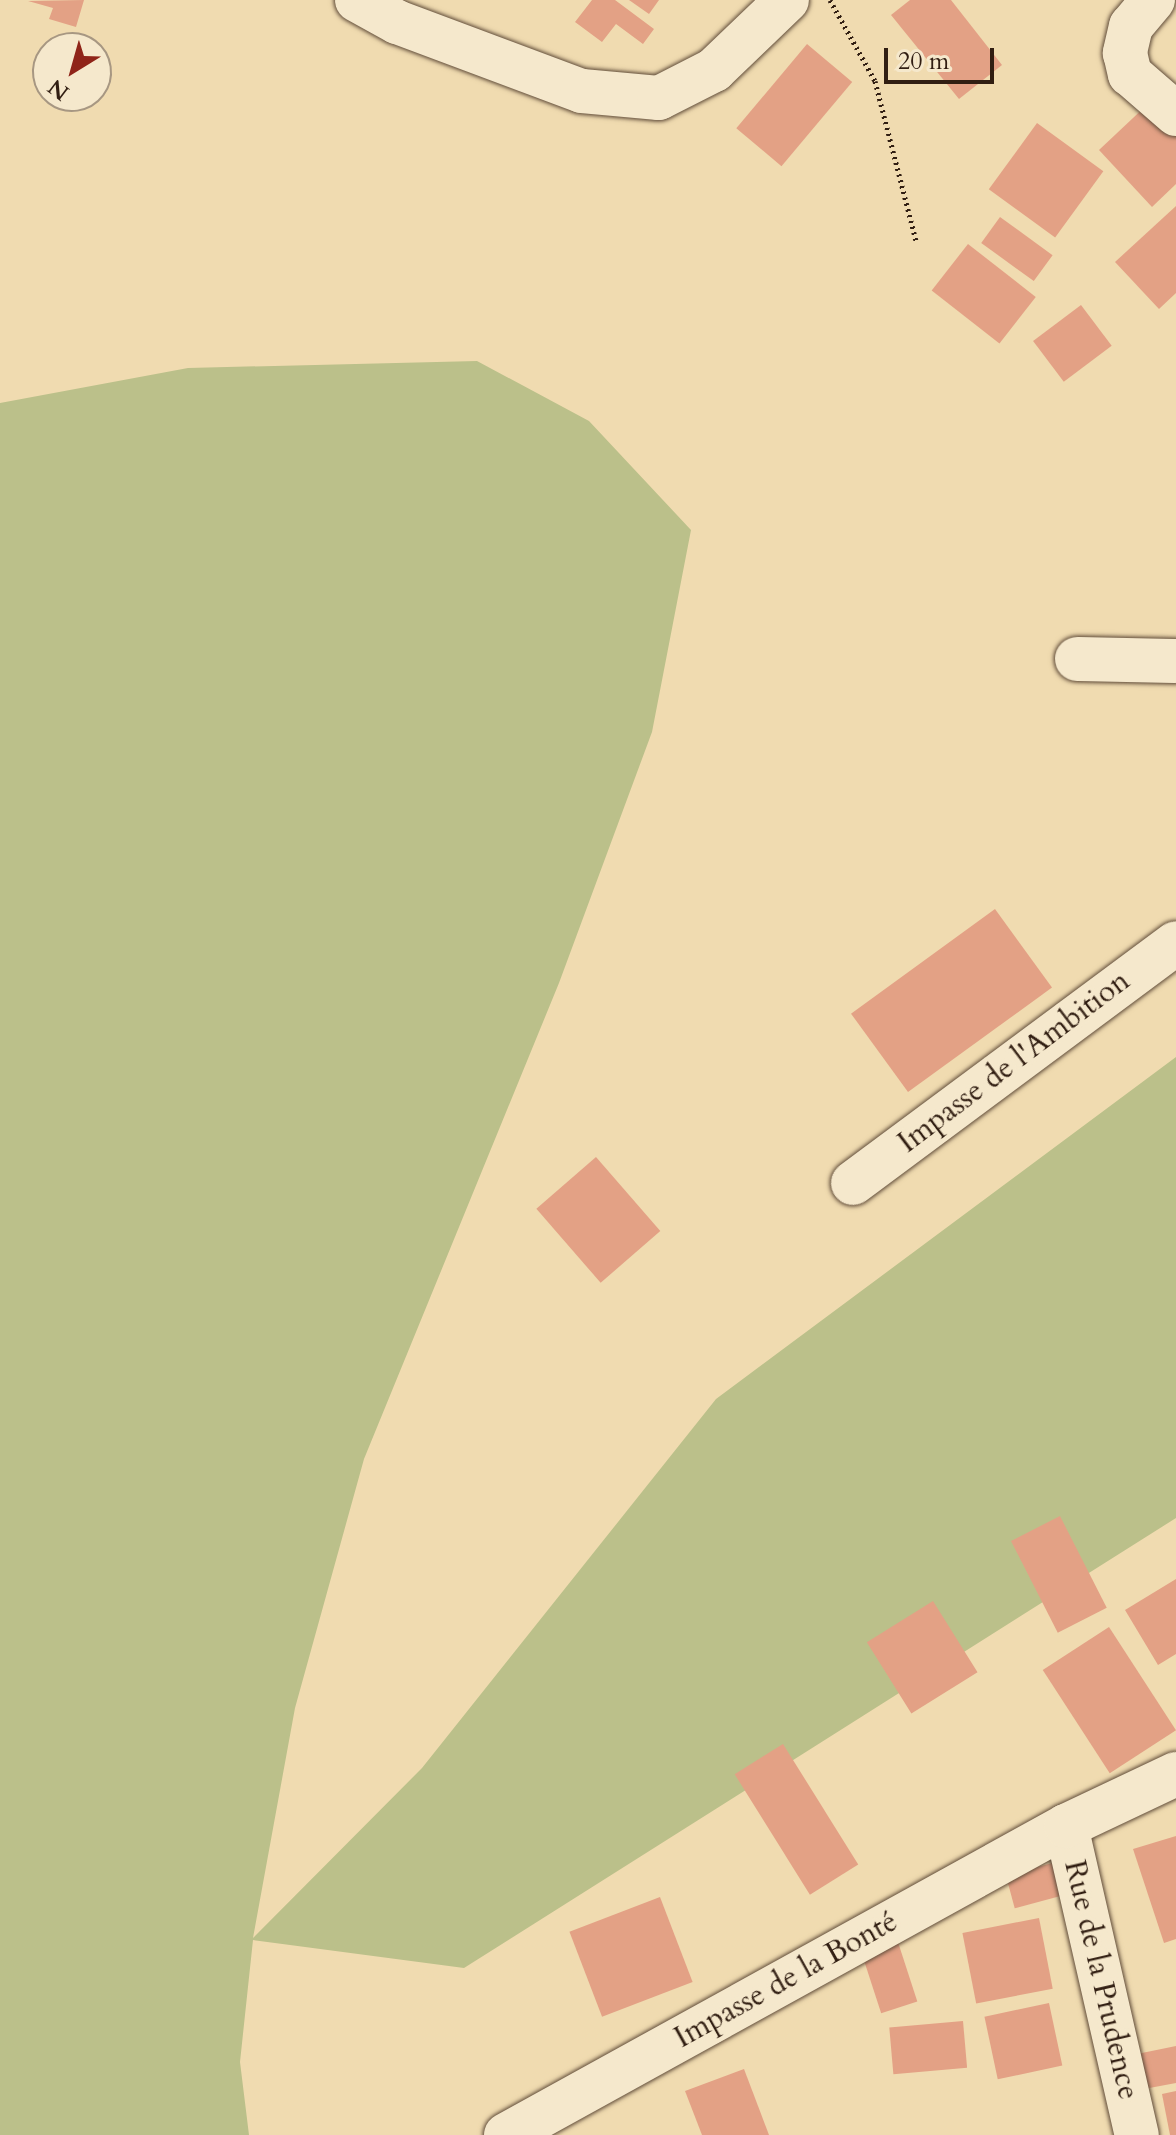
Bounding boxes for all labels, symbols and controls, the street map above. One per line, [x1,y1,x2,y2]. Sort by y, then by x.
north arrow [32,32,112,112]
scale bar [888,32,998,82]
text: 20 m [898,45,949,78]
text: N [42,72,75,107]
street label: Impasse de l'Ambition [891,963,1137,1161]
street label: Rue de la Prudence [1056,1857,1146,2103]
street label: Impasse de la Bonté [668,1904,904,2056]

